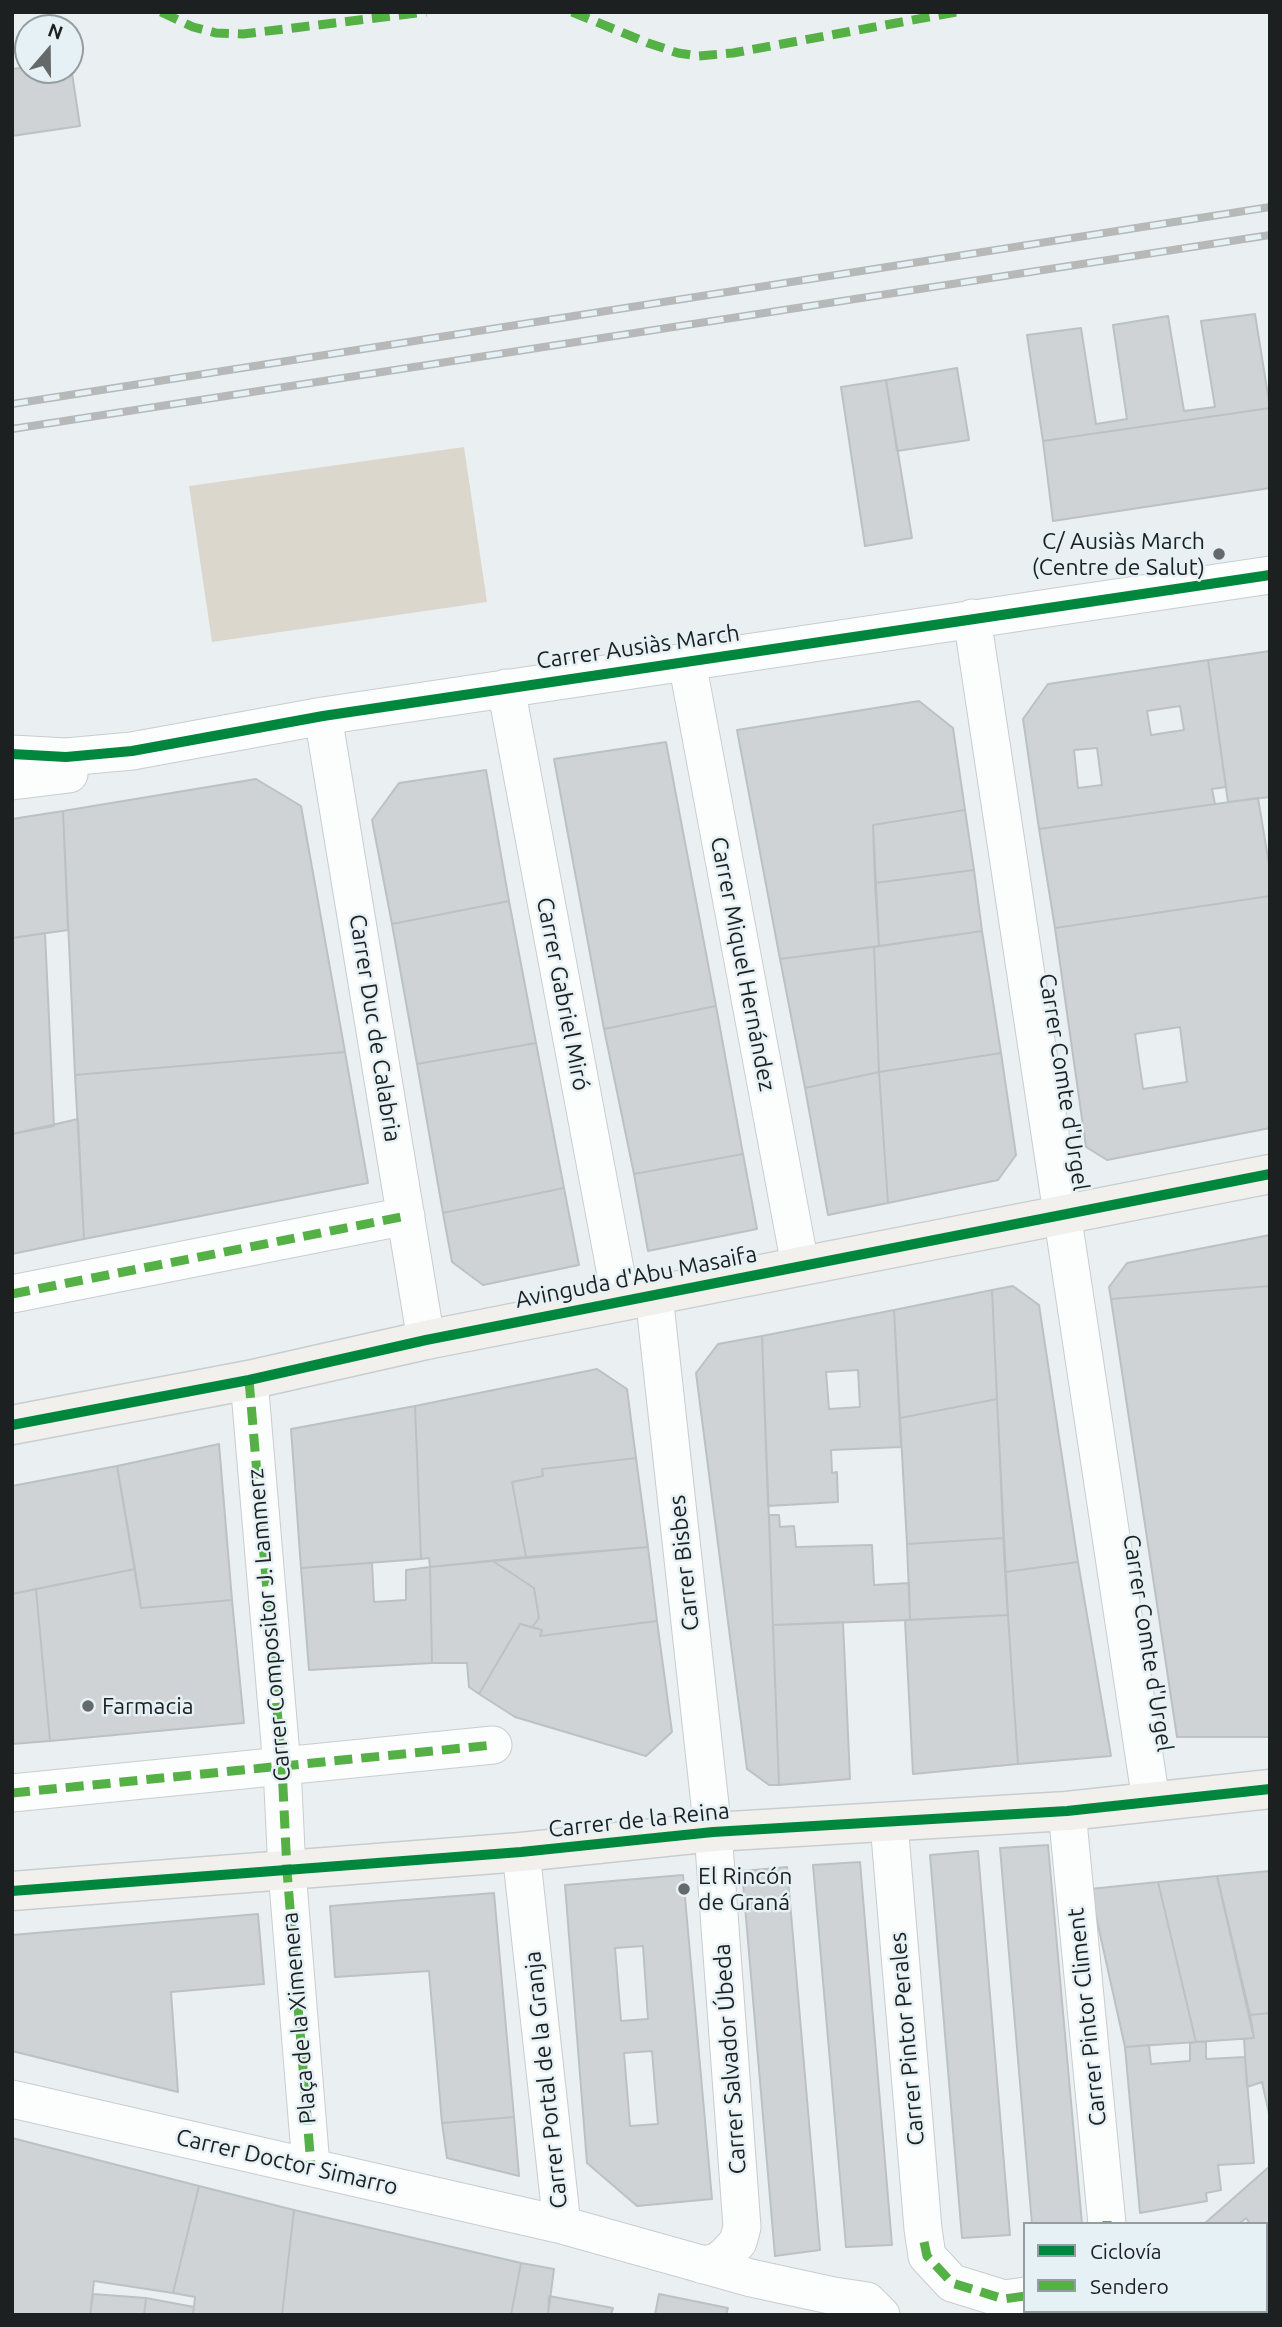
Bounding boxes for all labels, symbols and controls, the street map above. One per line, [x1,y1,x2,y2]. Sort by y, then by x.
north arrow [14,14,84,84]
text: N [45,18,66,44]
place label: C/ Ausiàs March (Centre de Salut) [1032,527,1205,581]
marker: C/ Ausiàs March (Centre de Salut) [1211,546,1227,562]
street label: Carrer Ausiàs March [535,619,741,675]
street label: Carrer Miquel Hernández [705,835,781,1093]
street label: Carrer Gabriel Miró [531,895,595,1093]
street label: Carrer Duc de Calabria [343,912,407,1144]
street label: Carrer Comte d'Urgel [1033,971,1095,1193]
street label: Avinguda d'Abu Masaifa [513,1240,759,1314]
street label: Carrer Compositor J. Lammerz [242,1467,296,1783]
street label: Carrer Bisbes [663,1494,705,1632]
street label: Carrer Comte d'Urgel [1117,1532,1179,1754]
place label: Farmacia [102,1692,194,1720]
marker: Farmacia [80,1698,96,1714]
street label: Carrer de la Reina [547,1797,731,1843]
place label: El Rincón de Graná [698,1862,792,1916]
marker: El Rincón de Graná [676,1881,692,1897]
street label: Carrer Pintor Climent [1062,1906,1112,2128]
street label: Plaça de la Ximenera [276,1911,322,2125]
street label: Carrer Pintor Perales [884,1931,930,2147]
street label: Carrer Salvador Úbeda [708,1943,752,2175]
street label: Carrer Portal de la Granja [519,1950,573,2210]
street label: Carrer Doctor Simarro [173,2123,401,2201]
legend [1023,2222,1268,2313]
text: Ciclovía [1090,2239,1162,2263]
text: Sendero [1090,2274,1169,2298]

